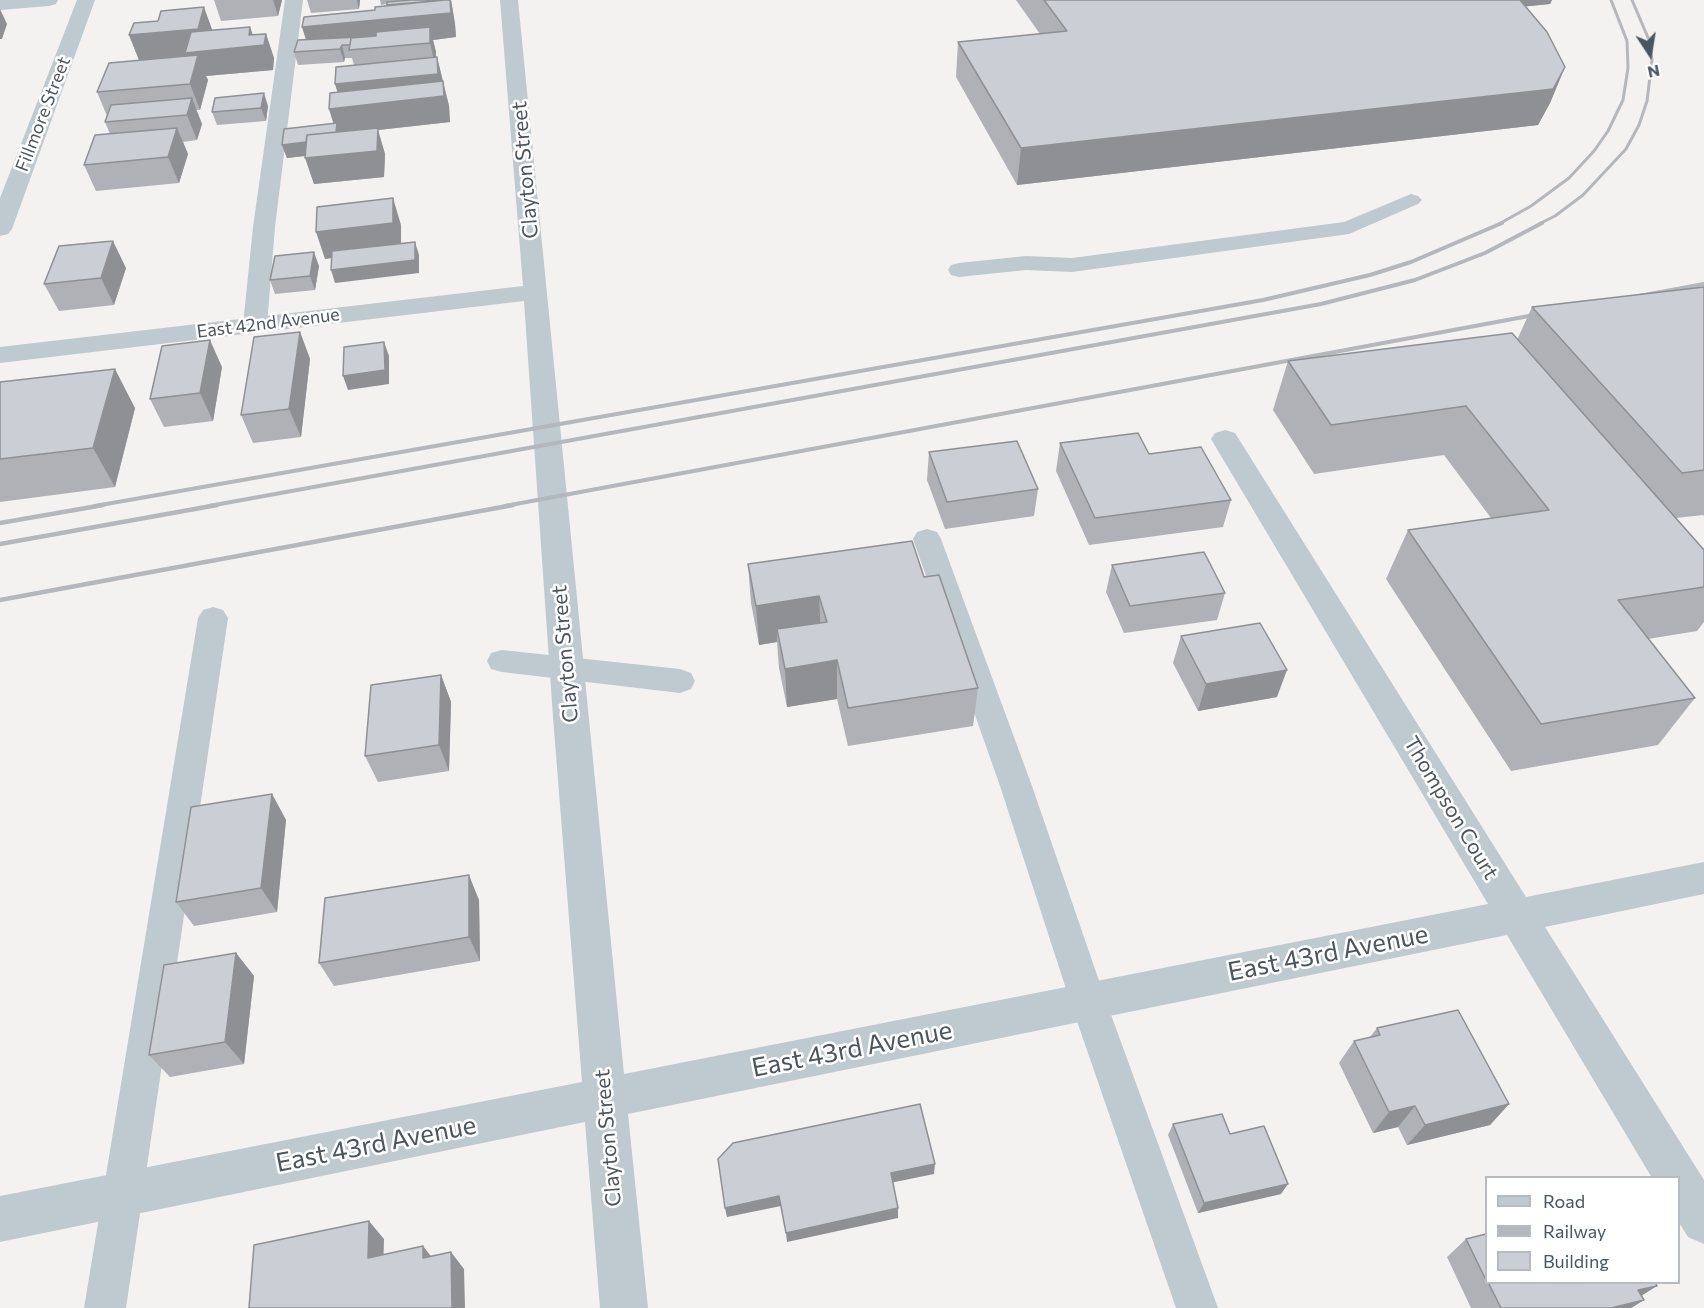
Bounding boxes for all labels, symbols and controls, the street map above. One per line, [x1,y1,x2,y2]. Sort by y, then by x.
north arrow [1620,24,1680,84]
street label: Fillmore Street [11,54,75,174]
text: N [1646,62,1662,83]
street label: Clayton Street [506,100,544,240]
street label: East 42nd Avenue [195,304,341,342]
street label: Clayton Street [546,584,584,724]
street label: Thompson Court [1398,732,1504,884]
street label: East 43rd Avenue [1225,918,1431,988]
street label: East 43rd Avenue [749,1014,955,1084]
street label: Clayton Street [589,1068,627,1208]
street label: East 43rd Avenue [273,1109,479,1179]
legend [1485,1176,1680,1284]
text: Road [1543,1190,1585,1212]
text: Railway [1543,1220,1606,1242]
text: Building [1543,1250,1609,1272]

